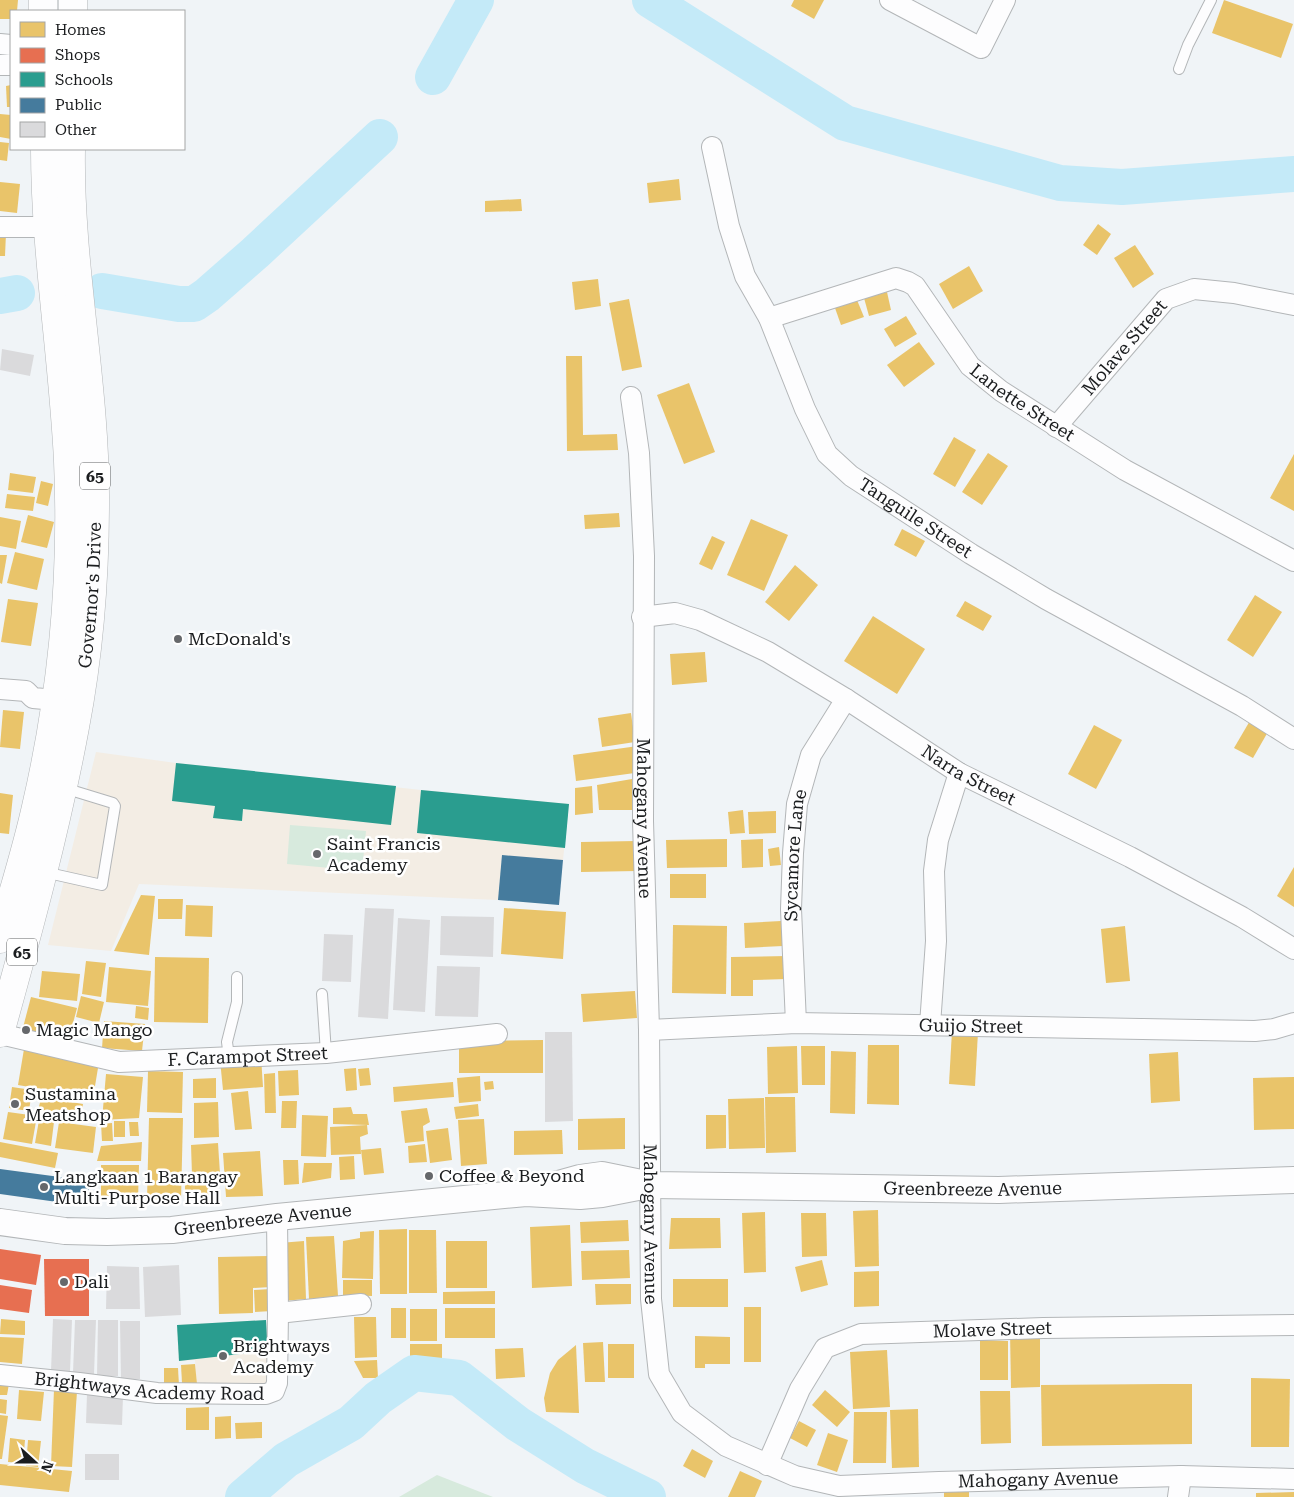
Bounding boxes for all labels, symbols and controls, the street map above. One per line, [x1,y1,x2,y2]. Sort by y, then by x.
legend [10,10,185,150]
text: Homes [55,21,106,39]
text: Shops [55,46,100,64]
text: Schools [55,71,113,89]
text: Public [55,96,102,114]
text: Other [55,121,97,139]
street label: Molave Street [1077,295,1171,399]
street label: Lanette Street [966,359,1079,445]
road number: 65 [80,462,110,490]
street label: Tanguile Street [855,473,977,562]
street label: Governor's Drive [74,522,105,670]
place label: McDonald's [188,628,291,649]
marker: McDonald's [172,633,184,645]
street label: Mahogany Avenue [633,738,656,899]
street label: Narra Street [918,740,1020,809]
street label: Sycamore Lane [780,786,811,922]
place label: Saint Francis Academy [327,833,440,875]
marker: Saint Francis Academy [311,848,323,860]
road number: 65 [7,939,37,966]
street label: Guijo Street [919,1014,1023,1037]
place label: Magic Mango [36,1019,152,1040]
marker: Magic Mango [20,1024,32,1036]
street label: F. Carampot Street [167,1042,328,1070]
place label: Sustamina Meatshop [25,1083,116,1125]
marker: Sustamina Meatshop [9,1098,21,1110]
street label: Mahogany Avenue [640,1144,663,1306]
place label: Coffee & Beyond [439,1165,585,1186]
place label: Langkaan 1 Barangay Multi-Purpose Hall [54,1166,238,1208]
marker: Coffee & Beyond [423,1170,435,1182]
street label: Greenbreeze Avenue [883,1177,1062,1200]
marker: Langkaan 1 Barangay Multi-Purpose Hall [38,1181,50,1193]
street label: Greenbreeze Avenue [173,1199,353,1240]
place label: Dali [74,1271,109,1292]
marker: Dali [58,1276,70,1288]
street label: Molave Street [933,1317,1052,1342]
place label: Brightways Academy [233,1335,330,1377]
marker: Brightways Academy [217,1350,229,1362]
street label: Brightways Academy Road [33,1368,265,1404]
north arrow [10,1437,60,1487]
text: N [38,1459,57,1475]
street label: Mahogany Avenue [958,1467,1119,1492]

